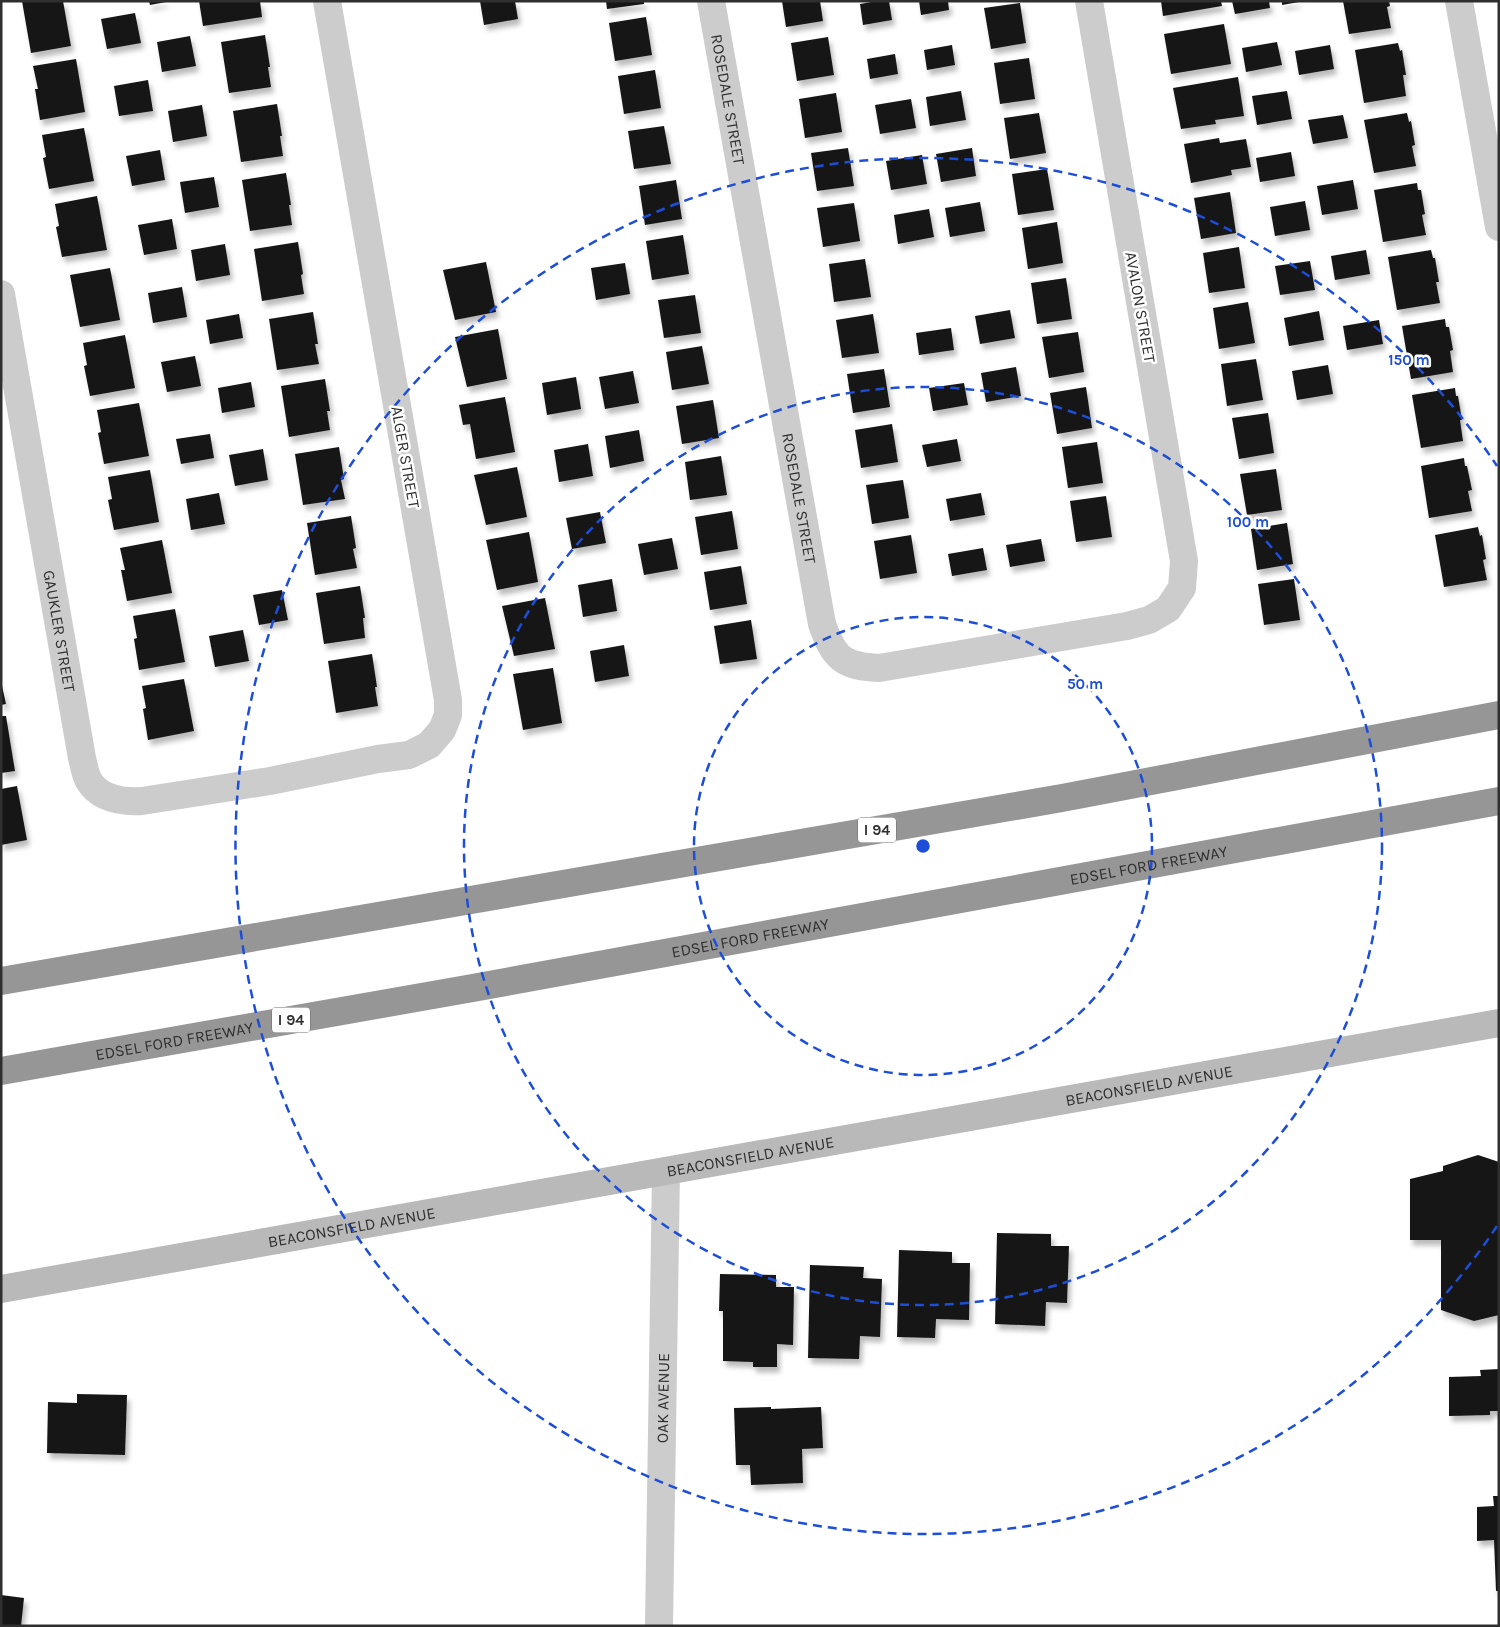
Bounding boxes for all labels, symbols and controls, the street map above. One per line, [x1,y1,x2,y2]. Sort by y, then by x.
street label: ROSEDALE STREET [707,33,749,166]
street label: AVALON STREET [1121,250,1160,364]
text: 150 m [1388,351,1430,369]
street label: ALGER STREET [387,405,424,509]
street label: ROSEDALE STREET [778,431,820,565]
text: 100 m [1227,513,1269,531]
street label: GAUKLER STREET [39,569,79,693]
text: 50 m [1067,675,1103,693]
road number: I 94 [858,818,896,842]
centre of rings [914,837,932,855]
street label: EDSEL FORD FREEWAY [1068,842,1229,889]
street label: EDSEL FORD FREEWAY [670,914,831,962]
road number: I 94 [272,1008,310,1032]
street label: EDSEL FORD FREEWAY [94,1018,255,1064]
street label: BEACONSFIELD AVENUE [1064,1061,1234,1110]
street label: BEACONSFIELD AVENUE [665,1132,836,1181]
street label: BEACONSFIELD AVENUE [266,1203,437,1251]
street label: OAK AVENUE [653,1353,673,1443]

